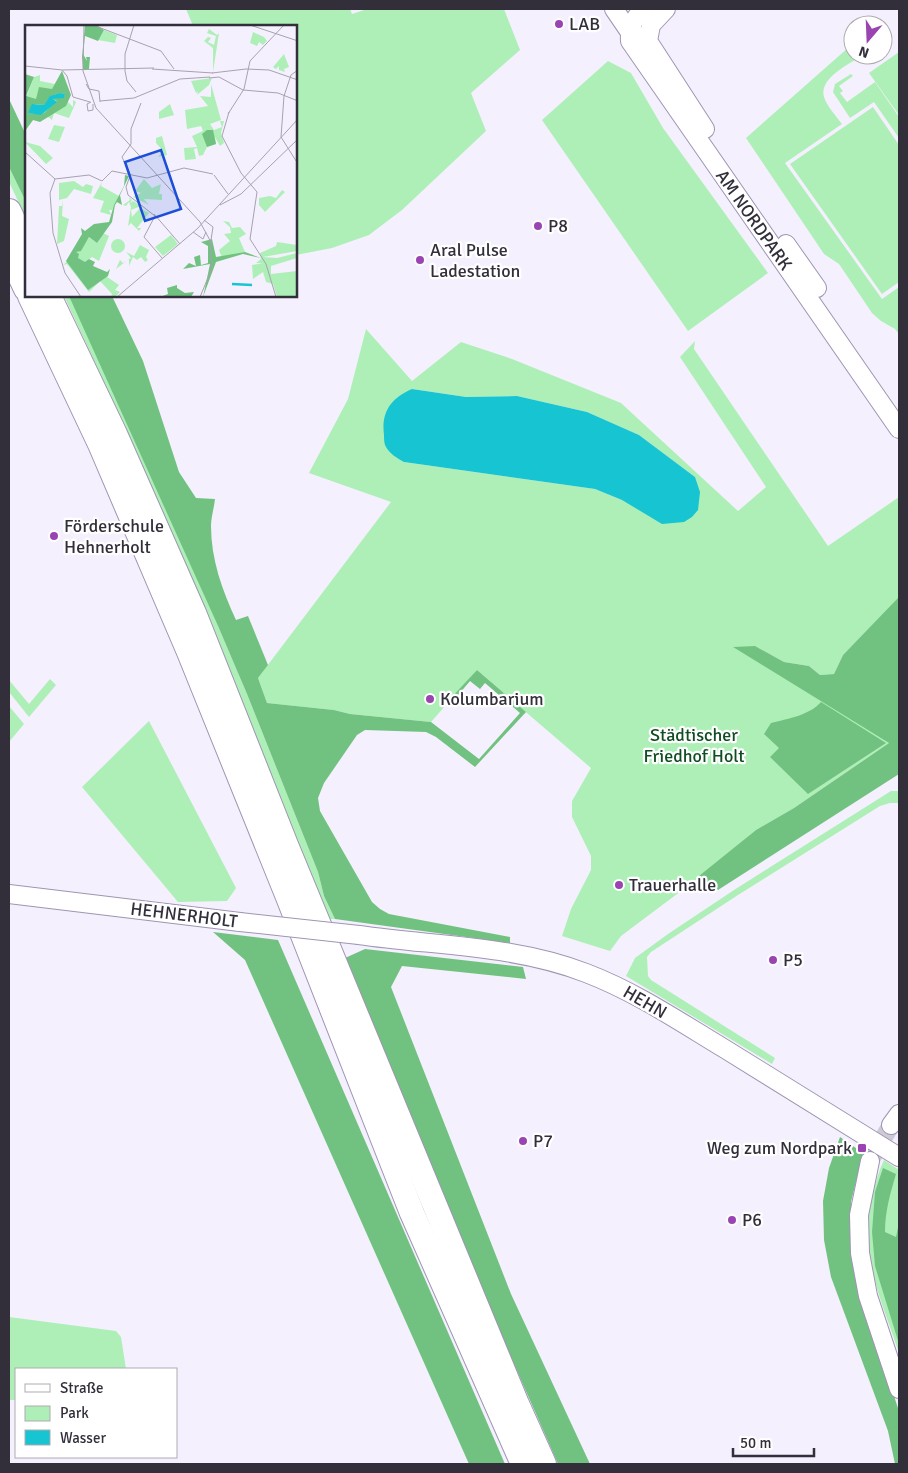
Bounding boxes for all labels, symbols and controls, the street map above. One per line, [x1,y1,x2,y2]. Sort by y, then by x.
place label: LAB [569,13,600,35]
north arrow [843,15,893,65]
marker: LAB [553,18,565,30]
inset map [25,25,298,298]
text: N [857,42,871,61]
street label: AM NORDPARK [711,165,797,275]
place label: P8 [548,215,568,237]
marker: P8 [532,220,544,232]
place label: Aral Pulse Ladestation [430,239,520,282]
marker: Aral Pulse Ladestation [414,254,426,266]
place label: Förderschule Hehnerholt [64,515,164,558]
marker: Förderschule Hehnerholt [48,530,60,542]
place label: Kolumbarium [440,688,544,710]
marker: Kolumbarium [424,693,436,705]
park label: Städtischer Friedhof Holt [643,724,745,767]
place label: Trauerhalle [629,874,716,896]
marker: Trauerhalle [613,879,625,891]
street label: HEHNERHOLT [129,898,239,933]
place label: P5 [783,949,803,971]
marker: P5 [767,954,779,966]
street label: HEHN [619,981,671,1023]
place label: P7 [533,1130,553,1152]
marker: P7 [517,1135,529,1147]
place label: Weg zum Nordpark [707,1137,852,1159]
marker: Weg zum Nordpark [856,1142,868,1154]
place label: P6 [742,1209,762,1231]
marker: P6 [726,1214,738,1226]
legend [15,1368,178,1458]
text: Straße [60,1379,104,1397]
text: Park [60,1404,89,1422]
scale bar [733,1426,814,1458]
text: Wasser [60,1429,106,1447]
text: 50 m [740,1434,771,1452]

